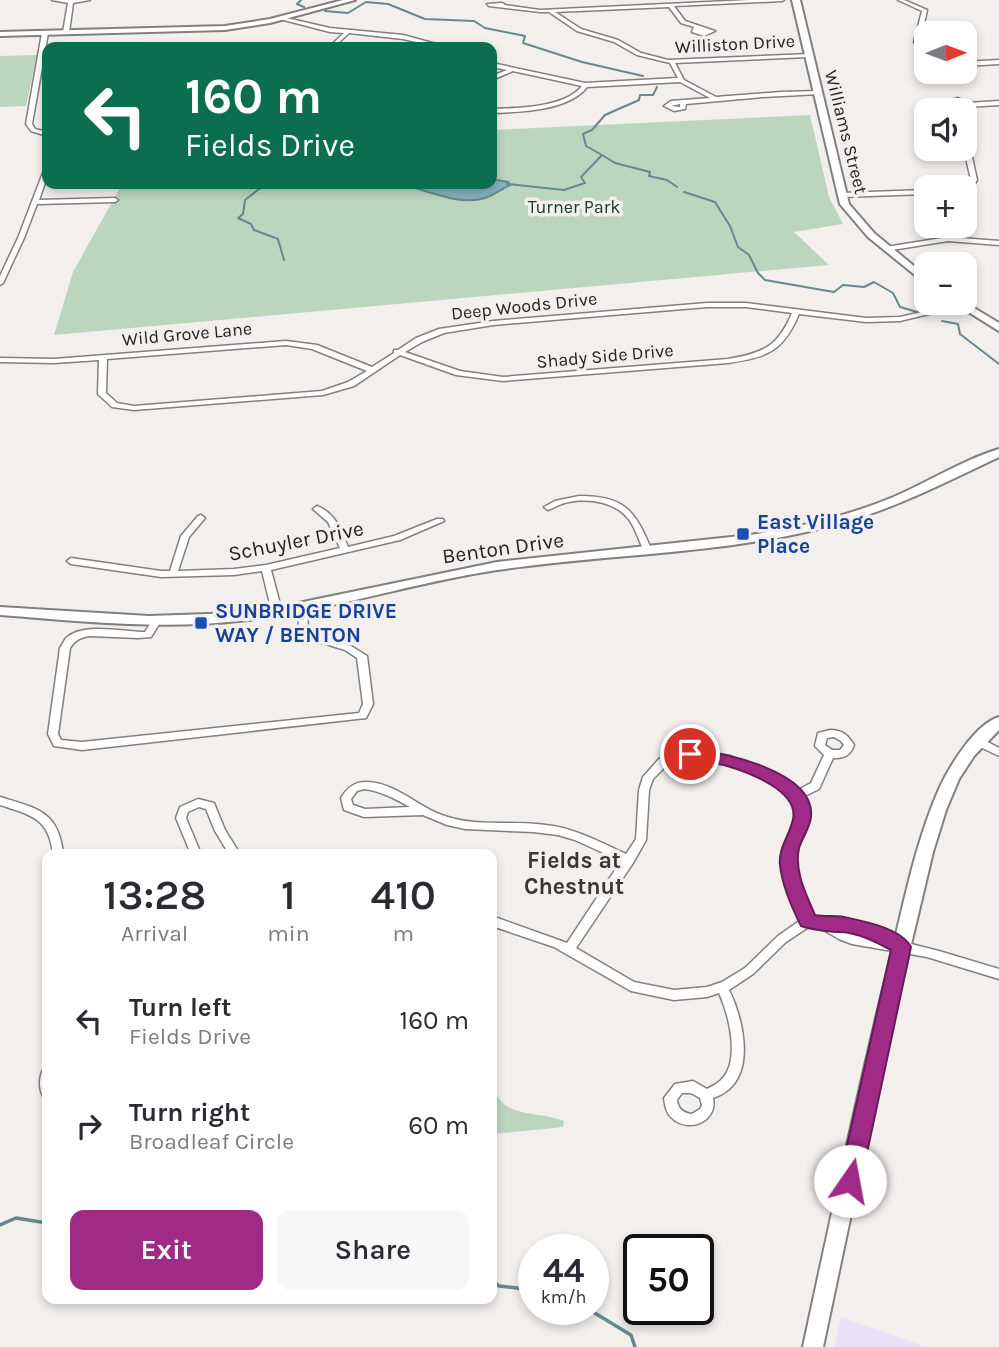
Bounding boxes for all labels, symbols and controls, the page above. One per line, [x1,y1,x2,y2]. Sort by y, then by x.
north arrow [914,21,976,84]
map controls [914,21,977,315]
street label: Williston Drive [674,30,796,58]
text: 160 m [185,68,322,125]
street label: Williams Street [820,68,872,196]
icon: left [70,70,161,161]
button: sound [914,98,977,161]
text: Fields Drive [185,127,355,164]
button: + [914,175,977,238]
park label: Turner Park [528,196,620,218]
button: − [914,252,977,315]
street label: Deep Woods Drive [450,287,598,325]
street label: Wild Grove Lane [121,317,253,351]
street label: Shady Side Drive [536,339,674,373]
place label: East Village Place [757,510,874,558]
street label: Schuyler Drive [226,516,366,566]
marker: East Village Place [735,526,751,542]
street label: Benton Drive [441,528,565,568]
place label: SUNBRIDGE DRIVE WAY / BENTON [215,599,397,647]
marker: SUNBRIDGE DRIVE WAY / BENTON [193,615,209,631]
pin [660,724,720,784]
icon: arrive [671,735,709,773]
district label: Fields at Chestnut [524,847,624,900]
text: 13:28 [103,870,206,920]
text: 1 [281,870,296,920]
text: 410 [371,870,436,920]
text: Arrival [121,920,188,947]
text: min [267,920,310,947]
text: m [393,920,414,947]
text: Turn left [129,992,231,1023]
icon: left [70,1002,108,1040]
text: 160 m [400,1005,469,1036]
text: Fields Drive [129,1023,251,1050]
text: Turn right [129,1097,250,1128]
icon: right [70,1107,108,1145]
text: 60 m [408,1110,469,1141]
text: Broadleaf Circle [129,1128,294,1155]
position arrow [813,1144,887,1218]
button: Exit [70,1210,263,1290]
button: Share [277,1210,469,1290]
speed limit sign: 50 [623,1234,714,1325]
text: 44 [543,1250,584,1291]
text: km/h [541,1286,586,1308]

